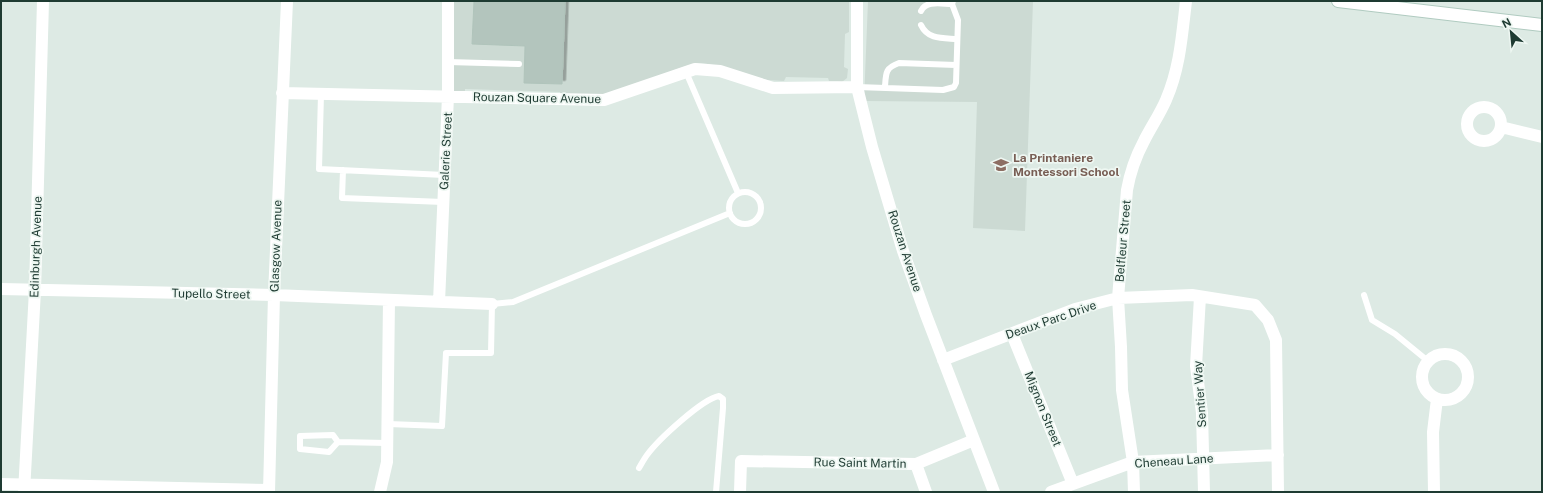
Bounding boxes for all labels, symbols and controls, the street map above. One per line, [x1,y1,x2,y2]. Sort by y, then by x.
north arrow [1491,12,1531,52]
text: N [1500,16,1513,30]
street label: Rouzan Square Avenue [473,90,601,106]
street label: Galerie Street [437,111,455,190]
place label: La Printaniere Montessori School [1013,151,1119,179]
school or university icon: La Printaniere Montessori School [992,156,1010,174]
street label: Edinburgh Avenue [27,196,45,298]
street label: Glasgow Avenue [267,199,285,292]
street label: Belfleur Street [1112,199,1134,283]
street label: Rouzan Avenue [885,208,925,294]
street label: Tupello Street [171,286,251,302]
street label: Deaux Parc Drive [1004,298,1098,342]
street label: Sentier Way [1191,359,1209,428]
street label: Mignon Street [1022,369,1065,449]
street label: Cheneau Lane [1134,451,1214,471]
street label: Rue Saint Martin [813,455,907,471]

